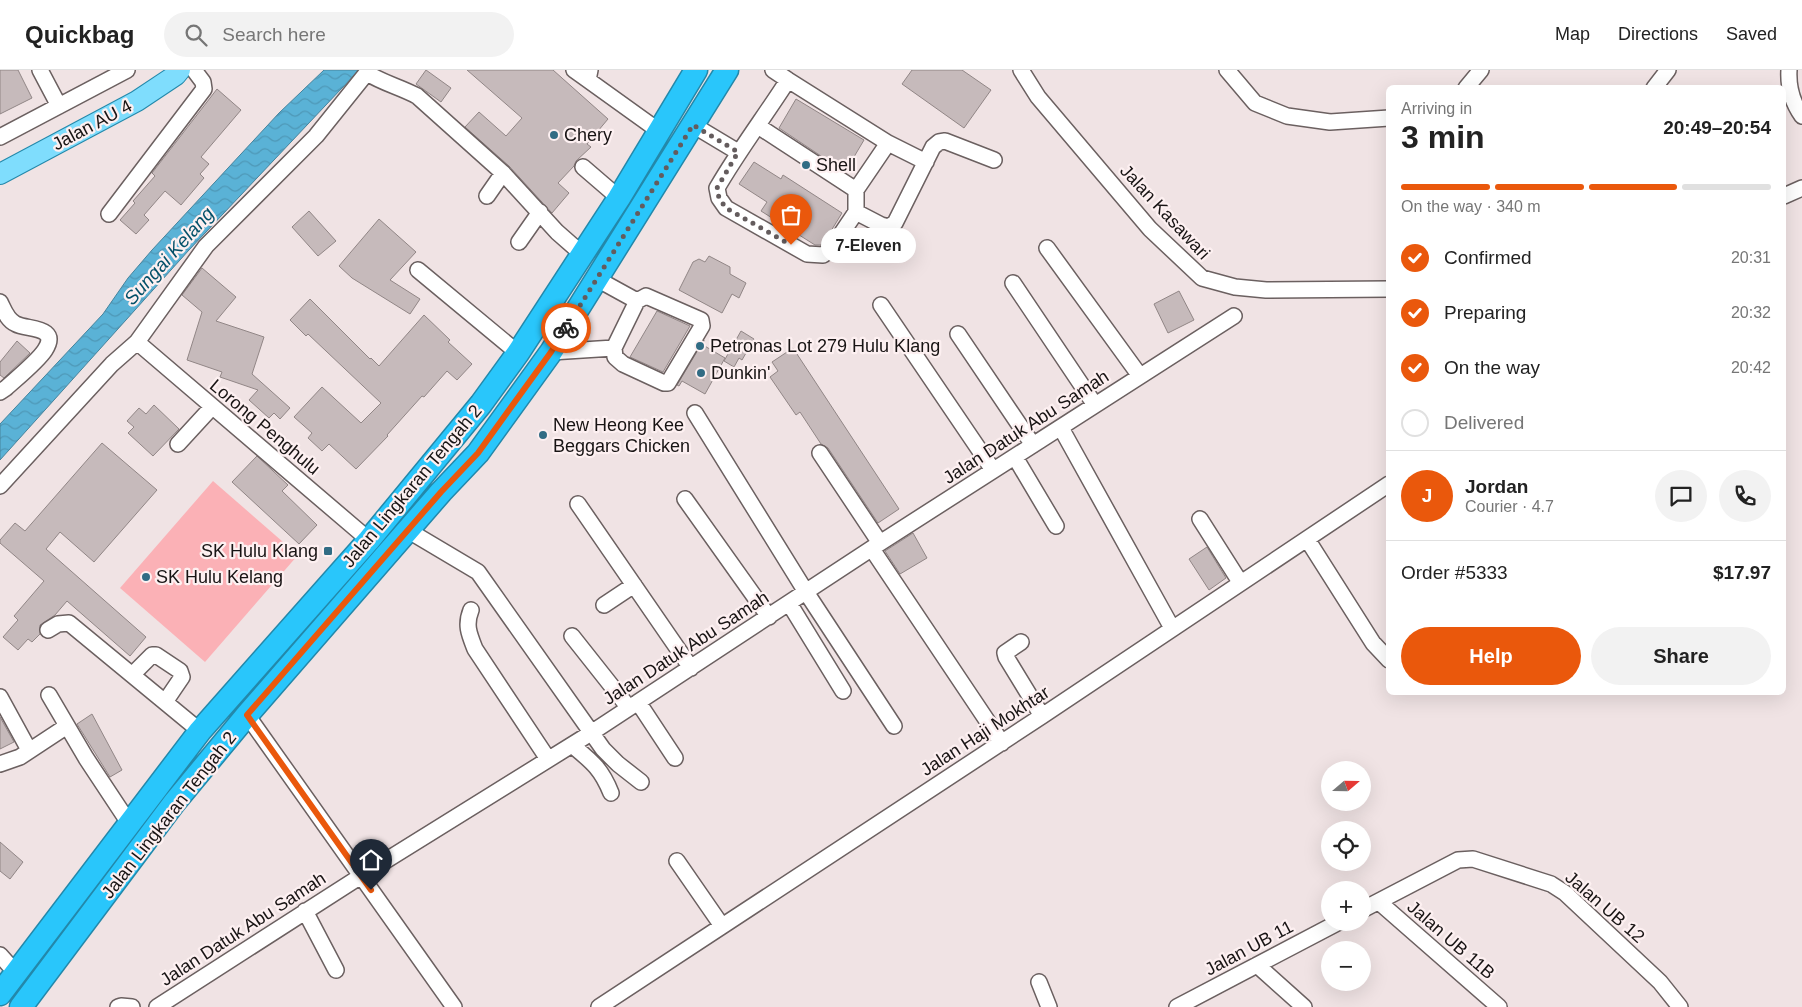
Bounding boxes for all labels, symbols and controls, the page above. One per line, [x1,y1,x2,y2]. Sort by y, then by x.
search box [164,12,514,57]
text: Quickbag [25,21,134,48]
icon: search [182,21,210,49]
text: Search here [222,24,326,45]
text: Map [1555,24,1590,44]
text: Directions [1618,24,1698,44]
text: Saved [1726,24,1777,44]
street label: Jalan AU 4 [49,96,135,154]
text: Arriving in [1401,100,1472,117]
text: 20:49–20:54 [1663,117,1771,138]
text: 3 min [1401,119,1485,155]
place label: Chery [564,125,612,145]
marker: Chery [548,129,560,141]
place label: Shell [816,155,856,175]
marker: Shell [800,159,812,171]
street label: Jalan Kasawari [1116,161,1214,263]
pin [770,194,812,245]
text: On the way · 340 m [1401,198,1541,215]
icon: bag [777,201,805,229]
water label: Sungai Kelang [120,203,218,309]
callout: 7-Eleven [821,228,916,262]
text: 7-Eleven [836,237,901,254]
icon: check [1401,244,1429,272]
text: Confirmed [1444,247,1532,268]
text: 20:31 [1731,249,1771,266]
icon: check [1401,299,1429,327]
text: Preparing [1444,302,1526,323]
courier [541,303,591,353]
text: 20:32 [1731,304,1771,321]
icon: bike [552,314,580,342]
place label: Petronas Lot 279 Hulu Klang [710,336,940,356]
marker: Petronas Lot 279 Hulu Klang [694,340,706,352]
icon: check [1401,354,1429,382]
text: On the way [1444,357,1540,378]
text: 20:42 [1731,359,1771,376]
place label: Dunkin' [711,363,770,383]
street label: Jalan Datuk Abu Samah [940,366,1112,488]
marker: Dunkin' [695,367,707,379]
street label: Lorong Penghulu [206,375,324,479]
street label: Jalan Lingkaran Tengah 2 [338,401,486,571]
text: Delivered [1444,412,1524,433]
place label: New Heong Kee Beggars Chicken [553,415,690,456]
marker: New Heong Kee Beggars Chicken [537,429,549,441]
button: chat [1655,470,1707,522]
button: phone [1719,470,1771,522]
text: Jordan [1465,476,1528,497]
text: J [1422,485,1432,506]
text: Courier · 4.7 [1465,498,1554,515]
place label: SK Hulu Klang [201,541,318,561]
marker: SK Hulu Klang [322,545,334,557]
text: Order #5333 [1401,562,1508,583]
text: $17.97 [1713,562,1771,583]
place label: SK Hulu Kelang [156,567,283,587]
marker: SK Hulu Kelang [140,571,152,583]
street label: Jalan Datuk Abu Samah [600,587,772,709]
button: Help [1401,627,1581,685]
button: Share [1591,627,1771,685]
street label: Jalan Haji Mokhtar [917,682,1053,780]
street label: Jalan Lingkaran Tengah 2 [98,728,240,902]
north arrow [1321,761,1371,811]
map controls [1321,761,1371,991]
button: locate [1321,821,1371,871]
pin [350,839,392,890]
icon: home [357,846,385,874]
street label: Jalan UB 12 [1561,867,1649,947]
street label: Jalan Datuk Abu Samah [157,868,329,990]
button: + [1321,881,1371,931]
street label: Jalan UB 11B [1403,897,1499,983]
street label: Jalan UB 11 [1202,916,1296,980]
button: − [1321,941,1371,991]

